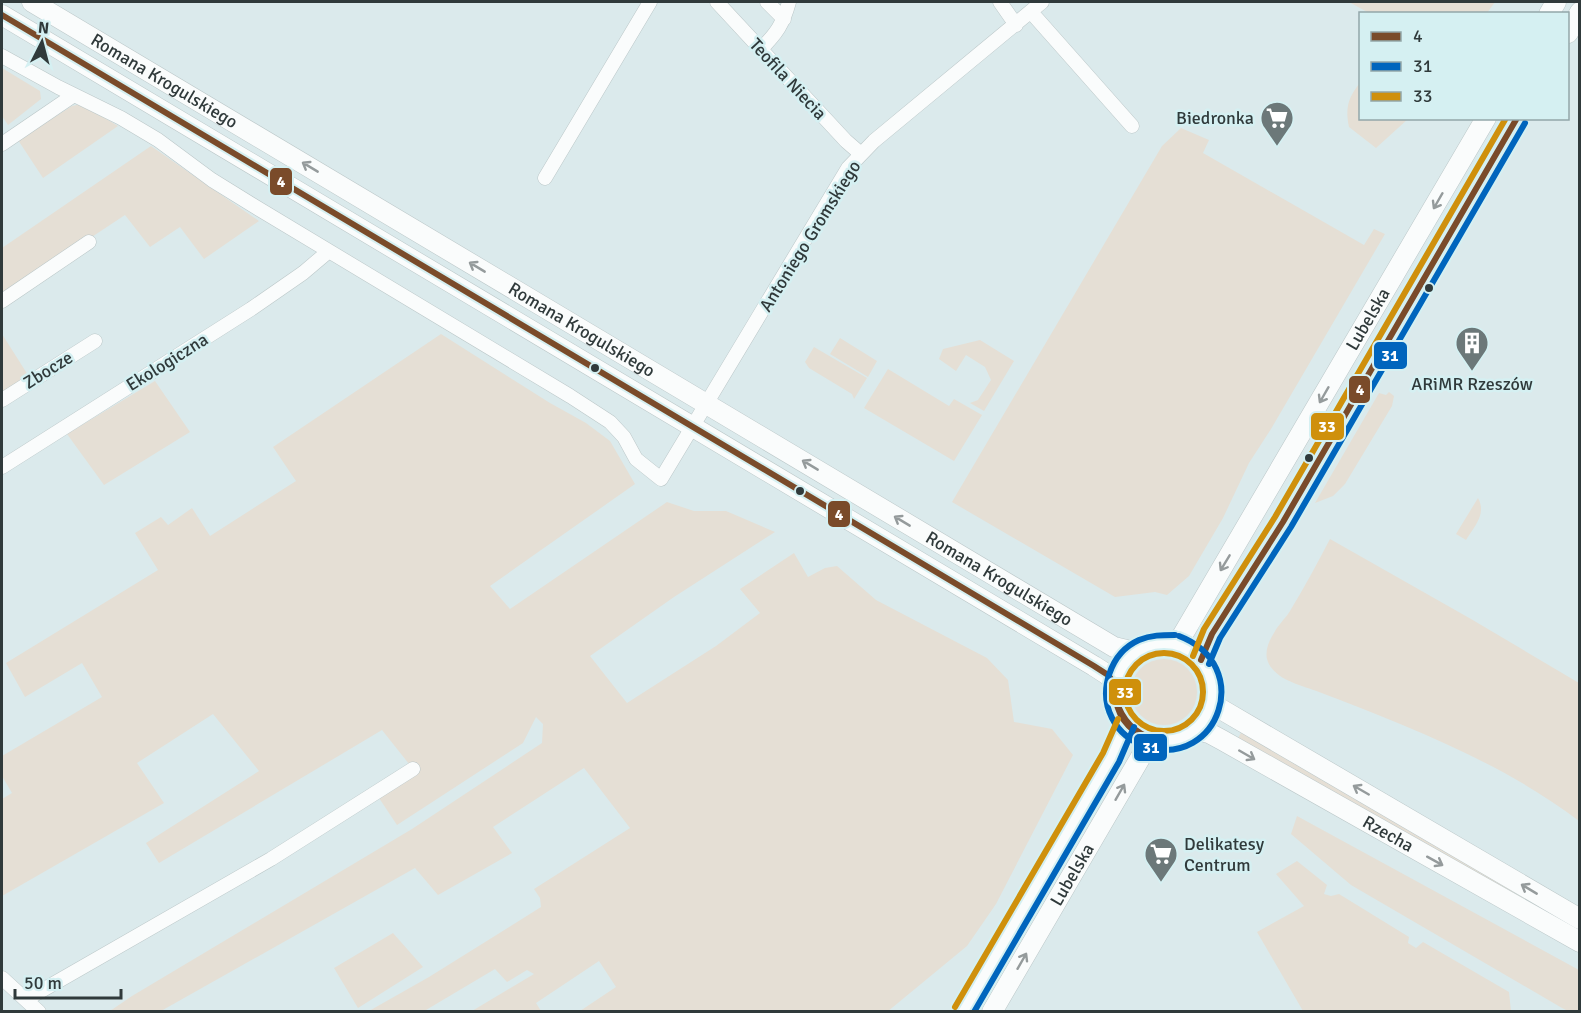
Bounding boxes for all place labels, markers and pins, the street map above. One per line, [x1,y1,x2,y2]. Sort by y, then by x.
supermarket icon: Biedronka [1259,100,1295,147]
place label: Biedronka [1176,107,1254,129]
unlabelled marker [1423,282,1435,294]
building icon: ARiMR Rzeszów [1454,325,1490,372]
unlabelled marker [589,362,601,374]
place label: ARiMR Rzeszów [1411,373,1533,395]
unlabelled marker [1303,452,1315,464]
unlabelled marker [794,485,806,497]
place label: Delikatesy Centrum [1184,833,1265,876]
supermarket icon: Delikatesy Centrum [1143,836,1179,883]

